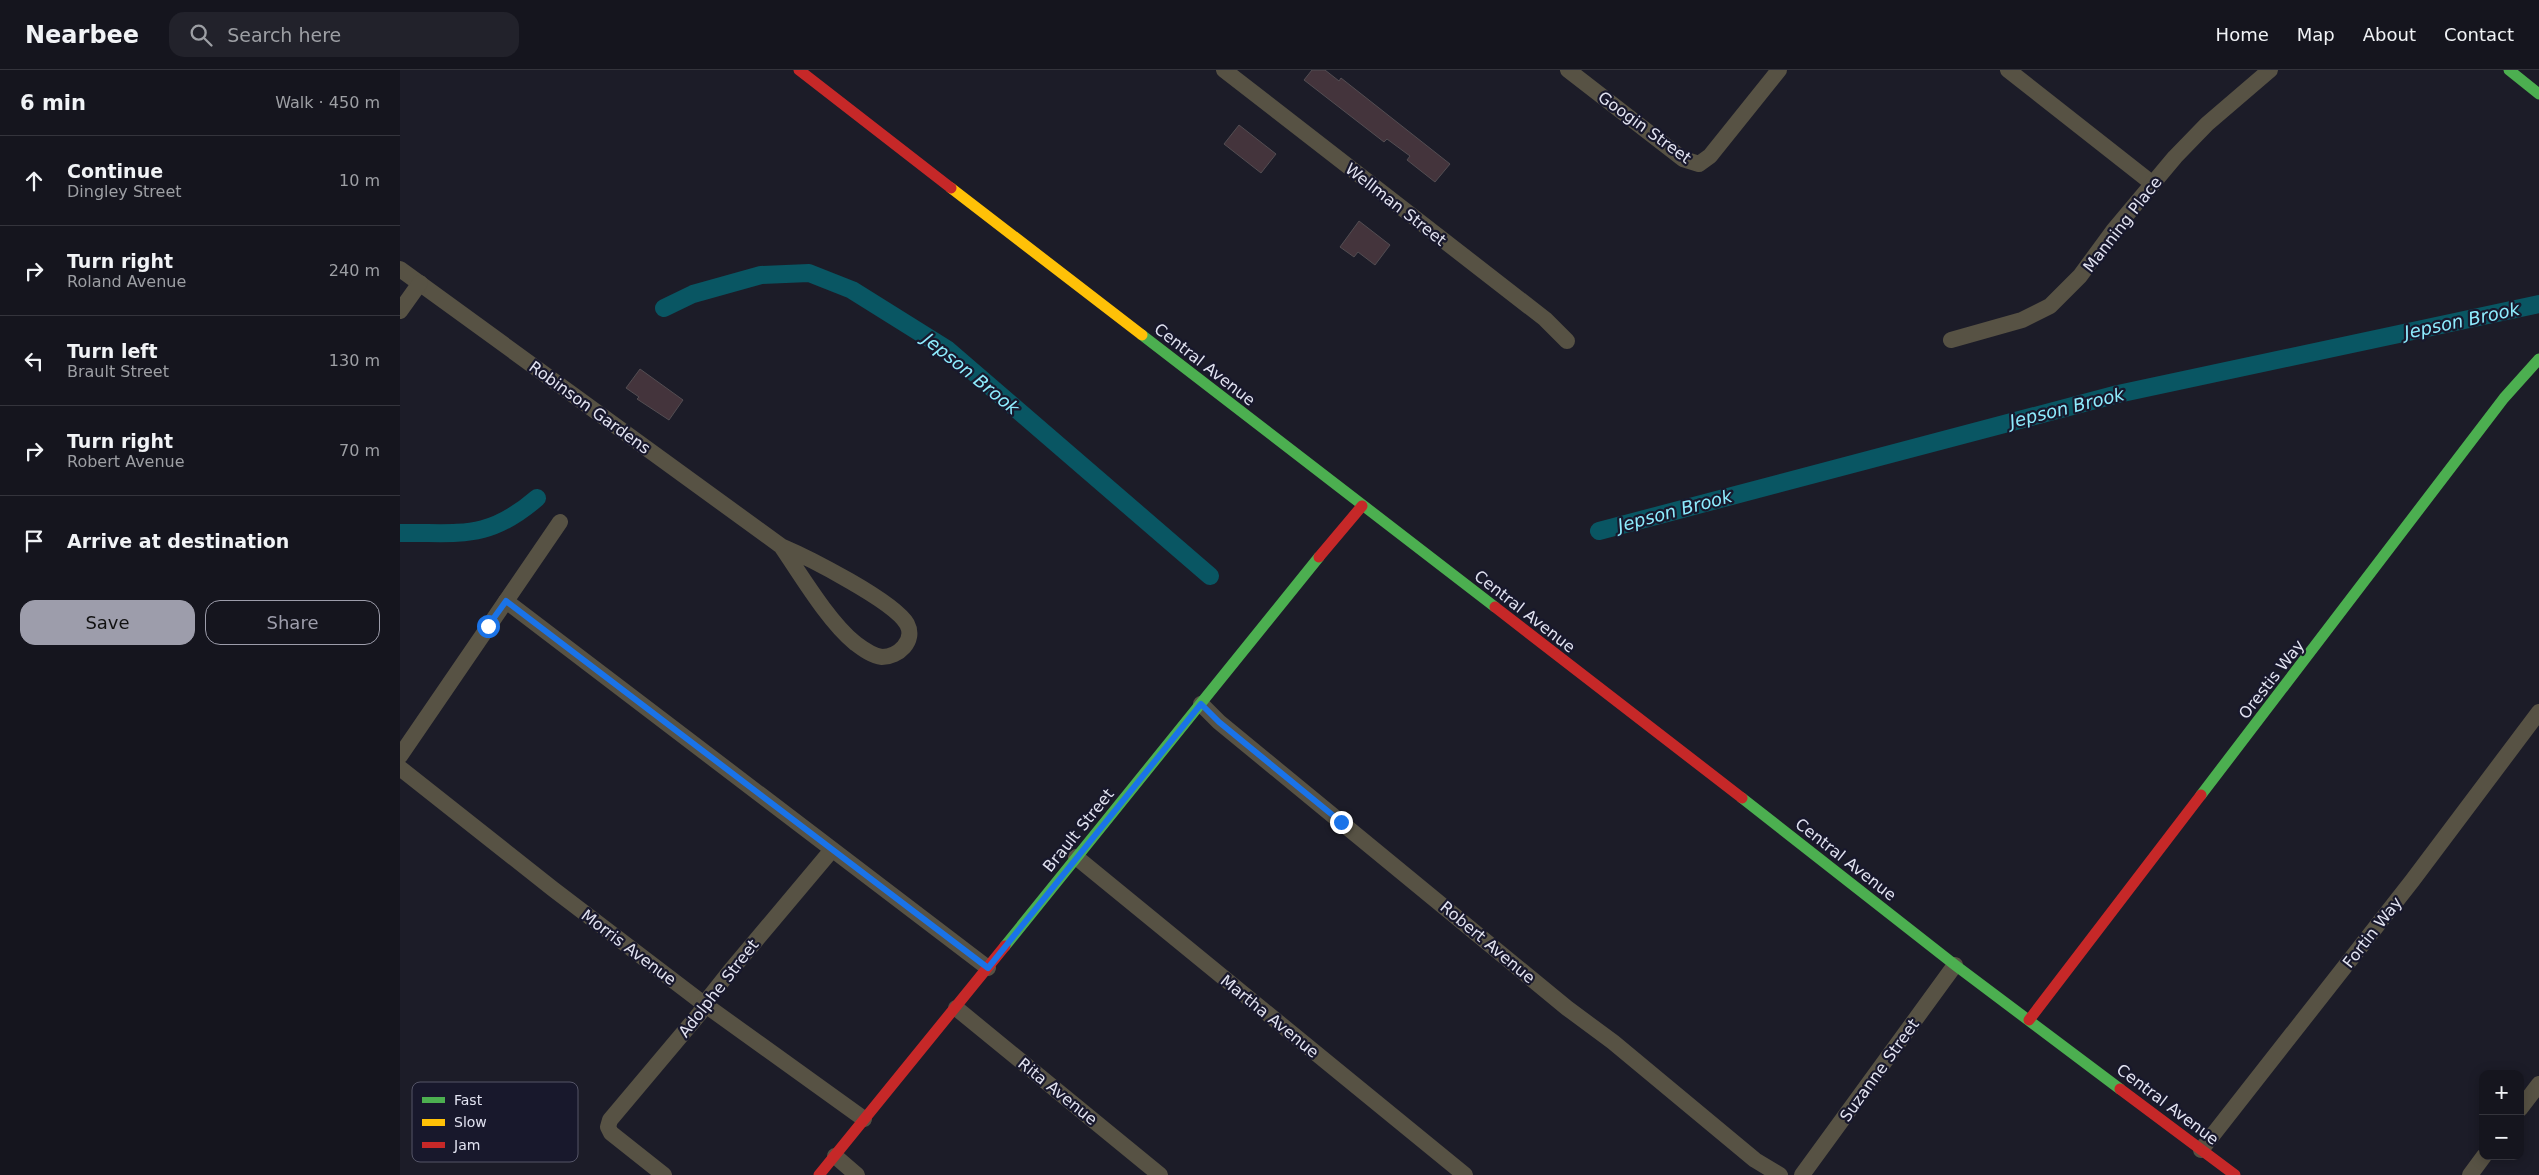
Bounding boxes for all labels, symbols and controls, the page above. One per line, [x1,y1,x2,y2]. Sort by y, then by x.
search box [169,12,519,57]
text: Nearbee [25,21,139,49]
icon: search [187,21,215,49]
text: Search here [227,24,341,46]
text: Home [2216,24,2269,45]
text: Map [2297,24,2335,45]
text: About [2363,24,2416,45]
text: Contact [2444,24,2514,45]
street label: Googin Street [1594,87,1695,168]
text: 6 min [20,91,86,115]
text: Walk · 450 m [275,93,380,112]
street label: Wellman Street [1341,159,1450,250]
text: Continue [67,160,163,182]
icon: ahead [20,167,48,195]
text: 10 m [339,171,380,190]
street label: Manning Place [2079,173,2166,276]
text: Dingley Street [67,182,182,201]
text: Turn right [67,250,173,272]
icon: right [20,257,48,285]
text: 240 m [329,261,380,280]
text: Roland Avenue [67,272,186,291]
water label: Jepson Brook [2399,298,2523,344]
street label: Central Avenue [1150,319,1259,410]
water label: Jepson Brook [917,327,1025,420]
text: Turn left [67,340,158,362]
icon: left [20,347,48,375]
text: 130 m [329,351,380,370]
street label: Robinson Gardens [525,357,654,458]
text: Brault Street [67,362,169,381]
water label: Jepson Brook [2004,383,2128,433]
text: Turn right [67,430,173,452]
icon: right [20,437,48,465]
text: 70 m [339,441,380,460]
text: Robert Avenue [67,452,185,471]
water label: Jepson Brook [1612,485,1736,537]
icon: arrive [20,527,48,555]
text: Arrive at destination [67,530,289,552]
street label: Central Avenue [1470,566,1579,657]
button: Save [20,600,195,645]
button: Share [205,600,380,645]
route start [477,615,500,638]
street label: Orestis Way [2235,636,2308,723]
street label: Brault Street [1039,785,1118,876]
route end [1330,811,1353,834]
street label: Central Avenue [1791,814,1900,905]
street label: Fortin Way [2339,893,2406,972]
street label: Robert Avenue [1437,897,1539,987]
street label: Morris Avenue [578,906,680,989]
street label: Adolphe Street [674,936,762,1041]
street label: Martha Avenue [1217,971,1323,1062]
street label: Suzanne Street [1836,1015,1923,1125]
street label: Rita Avenue [1014,1054,1101,1129]
street label: Central Avenue [2113,1060,2222,1149]
map controls [2479,1070,2524,1160]
button: + [2479,1070,2524,1115]
legend [412,1082,578,1162]
text: Fast [454,1092,483,1108]
text: Slow [454,1114,487,1130]
button: − [2479,1115,2524,1160]
text: Jam [453,1137,480,1153]

